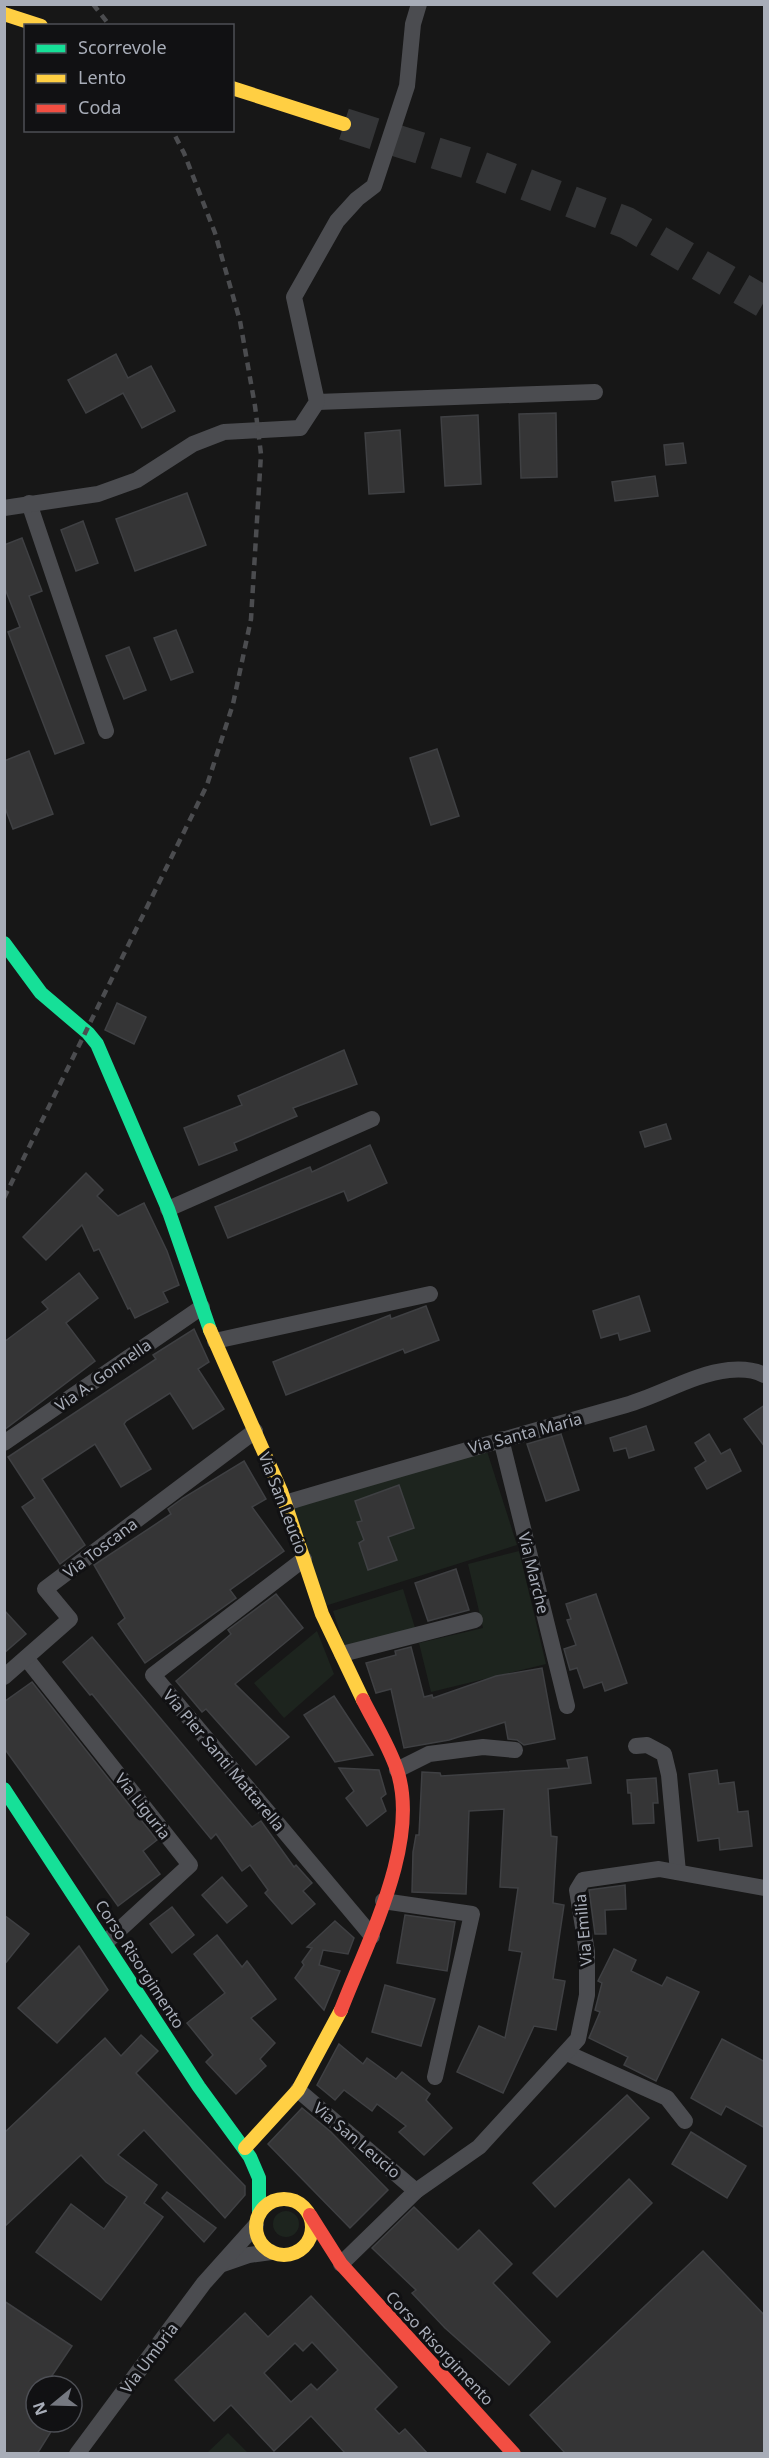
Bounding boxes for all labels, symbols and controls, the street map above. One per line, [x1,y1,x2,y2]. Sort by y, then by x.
legend [24,24,234,132]
text: Scorrevole [78,35,167,59]
text: Lento [78,65,126,89]
text: Coda [78,95,121,119]
street label: Via A. Gonnella [50,1334,156,1416]
street label: Via Santa Maria [466,1407,584,1459]
street label: Via San Leucio [253,1449,313,1557]
street label: Via Toscana [58,1513,142,1583]
street label: Via Marche [513,1530,555,1616]
street label: Via Pier Santi Mattarella [158,1684,290,1836]
street label: Via Liguria [110,1768,176,1844]
street label: Via Emilia [569,1893,597,1967]
street label: Corso Risorgimento [90,1895,190,2033]
street label: Via San Leucio [309,2097,405,2183]
street label: Corso Risorgimento [381,2286,499,2410]
street label: Via Umbria [115,2318,183,2398]
north arrow [24,2374,84,2434]
text: N [27,2399,52,2419]

